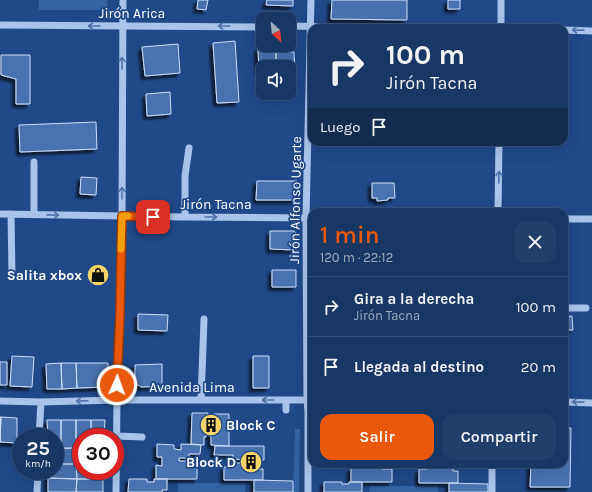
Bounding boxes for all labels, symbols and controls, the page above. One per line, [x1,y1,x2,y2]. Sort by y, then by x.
street label: Jirón Arica [99,5,165,22]
north arrow [256,12,296,52]
map controls [256,12,296,100]
one-way arrow [88,22,101,30]
one-way arrow [218,22,231,30]
one-way arrow [572,27,585,34]
text: 100 m [386,38,465,71]
icon: right [320,40,372,92]
one-way arrow [118,57,126,70]
button: sound [256,60,296,100]
text: Jirón Tacna [386,72,478,94]
icon: arrive [368,116,390,138]
text: Luego [320,118,360,136]
street label: Jirón Alfonso Ugarte [286,136,305,264]
one-way arrow [495,171,502,184]
one-way arrow [118,187,126,200]
street label: Jirón Tacna [180,196,252,213]
pin [136,200,170,234]
icon: arrive [142,206,164,228]
one-way arrow [46,211,59,219]
one-way arrow [204,213,217,221]
text: 1 min [320,221,380,249]
button: close [514,221,556,263]
text: 120 m · 22:12 [320,250,393,265]
shop icon: Salita xbox [85,262,111,288]
place label: Salita xbox [7,267,82,284]
text: Gira a la derecha [354,290,474,308]
icon: right [320,296,342,318]
text: 100 m [516,298,556,316]
text: Jirón Tacna [354,308,420,323]
icon: arrive [320,356,342,378]
text: Llegada al destino [354,358,484,376]
text: 20 m [521,358,556,376]
position arrow [96,364,138,406]
street label: Avenida Lima [149,379,235,396]
one-way arrow [262,396,275,404]
one-way arrow [76,397,89,405]
one-way arrow [572,399,585,406]
building icon: Block C [198,412,224,438]
button: Salir [320,414,434,460]
button: Compartir [442,414,556,460]
place label: Block C [226,417,275,434]
speed limit sign: 30 [72,428,124,480]
text: 25 [26,437,50,460]
building icon: Block D [238,449,264,475]
place label: Block D [186,454,236,471]
text: km/h [25,458,51,470]

